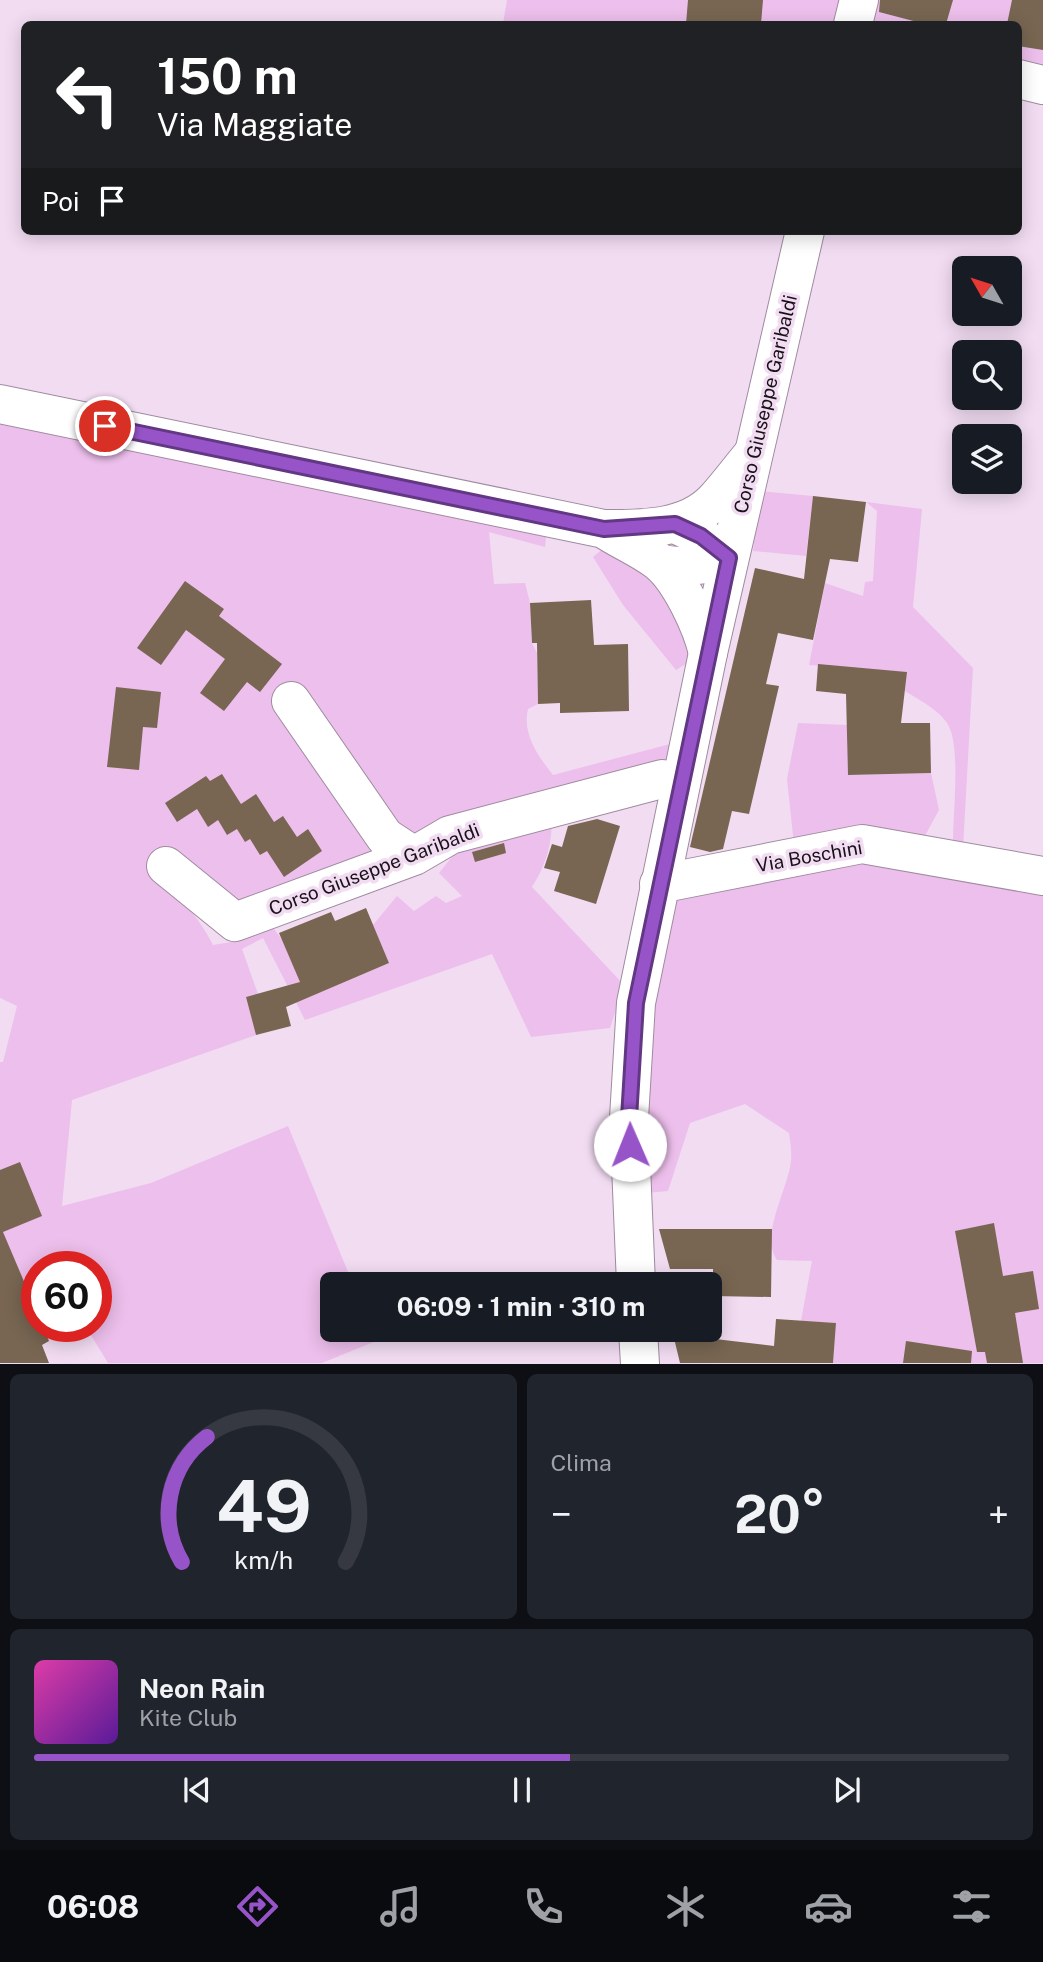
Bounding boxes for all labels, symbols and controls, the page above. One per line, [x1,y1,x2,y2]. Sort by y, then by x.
text: 150 m [157,47,298,105]
icon: left [42,49,133,140]
text: Via Maggiate [157,106,352,143]
icon: arrive [93,182,131,220]
text: Poi [42,186,79,217]
north arrow [952,256,1022,326]
map controls [952,256,1022,494]
street label: Corso Giuseppe Garibaldi [729,292,801,516]
button: search [952,340,1022,410]
pin [75,396,135,456]
icon: arrive [86,407,124,445]
button: layers [952,424,1022,494]
street label: Corso Giuseppe Garibaldi [266,819,482,919]
street label: Via Boschini [754,836,864,876]
position arrow [593,1108,667,1182]
speed limit sign: 60 [21,1251,112,1342]
text: 06:09 · 1 min · 310 m [397,1291,645,1322]
text: Clima [551,1449,612,1476]
text: 49 [215,1464,311,1549]
text: 20° [734,1484,825,1545]
text: − [551,1492,572,1537]
text: + [988,1492,1009,1537]
text: km/h [234,1545,293,1575]
text: Neon Rain [139,1673,265,1704]
text: Kite Club [139,1704,237,1731]
icon: previous [178,1771,216,1809]
icon: pause [503,1771,541,1809]
icon: next [828,1771,866,1809]
icon: directions [233,1882,282,1931]
icon: music [376,1882,425,1931]
icon: phone [519,1882,568,1931]
icon: climate [661,1882,710,1931]
icon: car [804,1882,853,1931]
icon: filters [947,1882,996,1931]
text: 06:08 [47,1888,139,1925]

